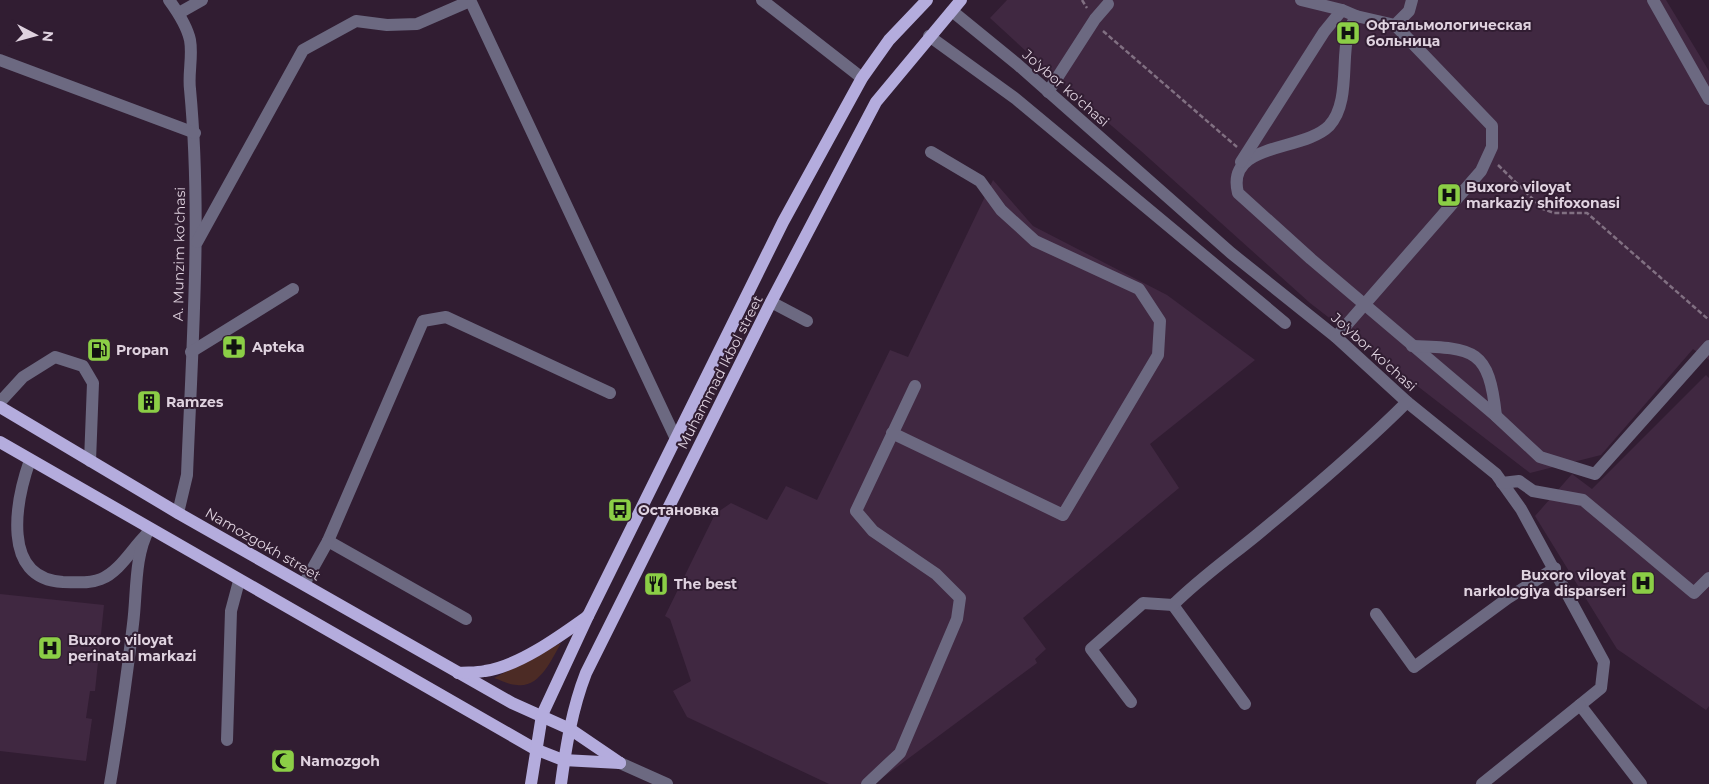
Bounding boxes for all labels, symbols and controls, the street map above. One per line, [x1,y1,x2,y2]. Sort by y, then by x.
north arrow [10,10,60,60]
place label: Офтальмологическая больница [1366,16,1531,50]
hospital icon: Офтальмологическая больница [1335,20,1361,46]
text: N [38,30,57,43]
street label: Jo'ybor ko'chasi [1018,45,1113,131]
place label: Buxoro viloyat markaziy shifoxonasi [1466,178,1620,212]
hospital icon: Buxoro viloyat markaziy shifoxonasi [1436,182,1462,208]
street label: A. Munzim ko'chasi [169,187,189,321]
street label: Muhammad Ikbol street [673,292,767,452]
street label: Jo'ybor ko'chasi [1327,308,1420,395]
pharmacy icon: Apteka [221,334,247,360]
fuel station icon: Propan [86,337,112,363]
place label: Apteka [251,338,305,356]
place label: Propan [116,341,169,359]
building icon: Ramzes [136,389,162,415]
place label: Ramzes [166,393,224,411]
bus stop icon: Остановка [607,497,633,523]
place label: Остановка [638,501,719,519]
street label: Namozgokh street [202,504,324,585]
place label: Buxoro viloyat narkologiya disparseri [1464,566,1626,600]
hospital icon: Buxoro viloyat narkologiya disparseri [1630,570,1656,596]
restaurant icon: The best [643,571,669,597]
place label: The best [674,575,737,593]
place label: Buxoro viloyat perinatal markazi [68,631,196,665]
hospital icon: Buxoro viloyat perinatal markazi [37,635,63,661]
mosque icon: Namozgoh [270,748,296,774]
place label: Namozgoh [300,752,380,770]

